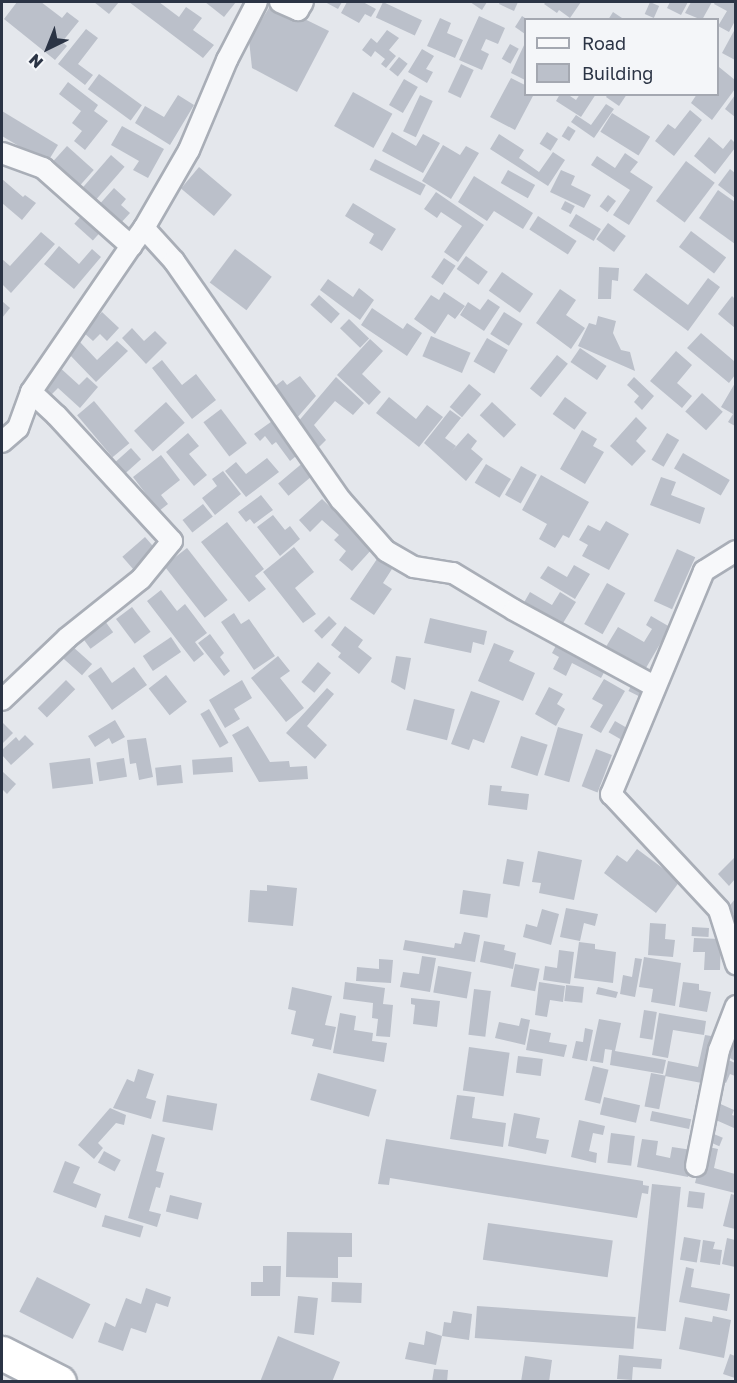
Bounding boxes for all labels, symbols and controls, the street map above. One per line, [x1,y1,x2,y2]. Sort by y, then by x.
north arrow [18,18,78,78]
legend [524,18,719,96]
text: Road [582,32,626,54]
text: N [24,50,47,73]
text: Building [582,62,653,84]

